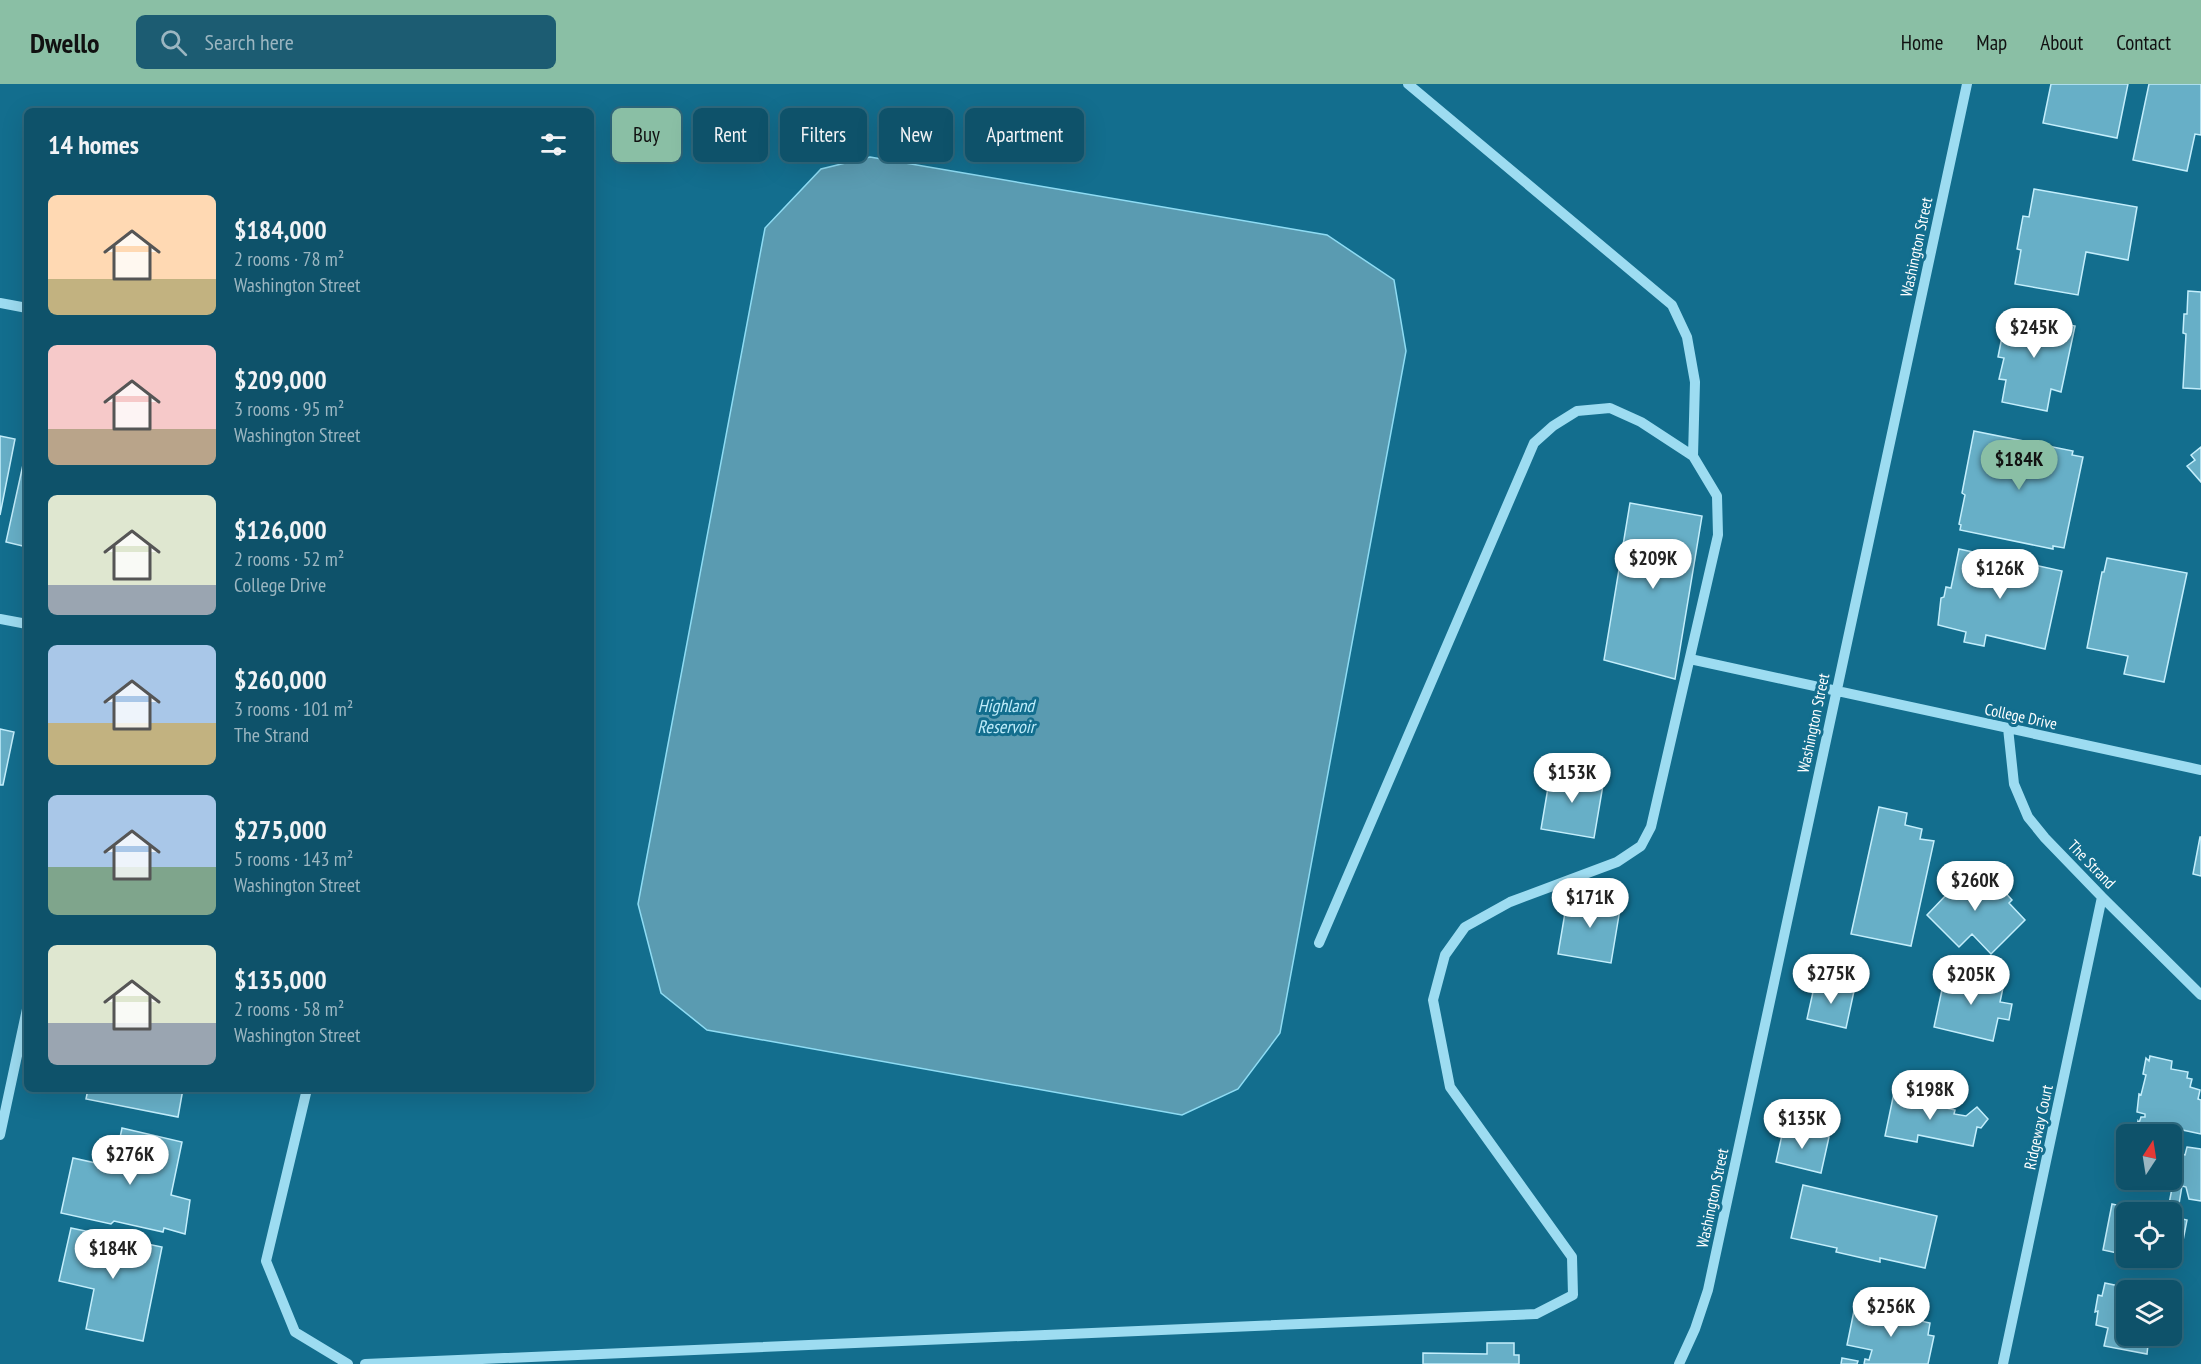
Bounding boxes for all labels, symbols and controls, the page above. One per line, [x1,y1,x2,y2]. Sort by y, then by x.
search box [136,15,556,69]
text: Dwello [30,24,100,61]
icon: search [157,26,190,59]
text: Search here [205,28,294,56]
text: Home [1901,29,1943,56]
text: Map [1976,29,2007,56]
text: About [2040,29,2083,56]
text: Contact [2116,29,2171,56]
chip: Buy [612,108,681,162]
chip: Rent [693,108,768,162]
chip: Filters [780,108,867,162]
chip: New [879,108,953,162]
chip: Apartment [965,108,1084,162]
text: 14 homes [48,128,139,161]
icon: filters [537,128,570,161]
street label: Washington Street [1896,195,1936,299]
text: $184,000 [234,213,327,246]
icon: home [96,219,168,291]
text: 2 rooms · 78 m² [234,246,344,272]
text: Washington Street [234,272,360,298]
pin: $245K [1992,308,2076,359]
text: $245K [2010,314,2058,340]
text: $209,000 [234,363,327,396]
icon: home [96,369,168,441]
text: 3 rooms · 95 m² [234,396,344,422]
text: Washington Street [234,422,360,448]
pin: $184K [1977,440,2061,491]
text: $184K [1995,446,2043,472]
text: $126,000 [234,513,327,546]
icon: home [96,519,168,591]
pin: $209K [1611,539,1695,590]
text: $209K [1629,545,1677,571]
text: 2 rooms · 52 m² [234,546,344,572]
pin: $126K [1958,549,2042,600]
text: $126K [1976,555,2024,581]
text: College Drive [234,572,326,598]
text: $260,000 [234,663,327,696]
icon: home [96,669,168,741]
street label: Washington Street [1793,671,1833,775]
water label: Highland Reservoir [977,694,1038,738]
text: 3 rooms · 101 m² [234,696,353,722]
street label: College Drive [1983,699,2059,733]
text: The Strand [234,722,309,748]
pin: $153K [1530,753,1614,804]
text: $153K [1548,759,1596,785]
text: $275,000 [234,813,327,846]
icon: home [96,819,168,891]
street label: The Strand [2064,835,2120,893]
text: 5 rooms · 143 m² [234,846,353,872]
pin: $260K [1933,861,2017,912]
text: $260K [1951,867,1999,893]
text: Washington Street [234,872,360,898]
pin: $171K [1548,878,1632,929]
text: $171K [1566,884,1614,910]
pin: $275K [1789,954,1873,1005]
pin: $205K [1929,955,2013,1006]
text: $275K [1807,960,1855,986]
text: $205K [1947,961,1995,987]
text: $135,000 [234,963,327,996]
icon: home [96,969,168,1041]
text: 2 rooms · 58 m² [234,996,344,1022]
text: Washington Street [234,1022,360,1048]
pin: $198K [1888,1070,1972,1121]
text: $198K [1906,1076,1954,1102]
street label: Ridgeway Court [2019,1082,2057,1171]
pin: $135K [1760,1099,1844,1150]
text: $135K [1778,1105,1826,1131]
north arrow [2116,1124,2182,1190]
map controls [2116,1124,2182,1346]
pin: $276K [88,1135,172,1186]
text: $276K [106,1141,154,1167]
street label: Washington Street [1692,1146,1732,1250]
button: locate [2116,1202,2182,1268]
pin: $184K [71,1229,155,1280]
text: $184K [89,1235,137,1261]
button: layers [2116,1280,2182,1346]
pin: $256K [1849,1287,1933,1338]
text: $256K [1867,1293,1915,1319]

